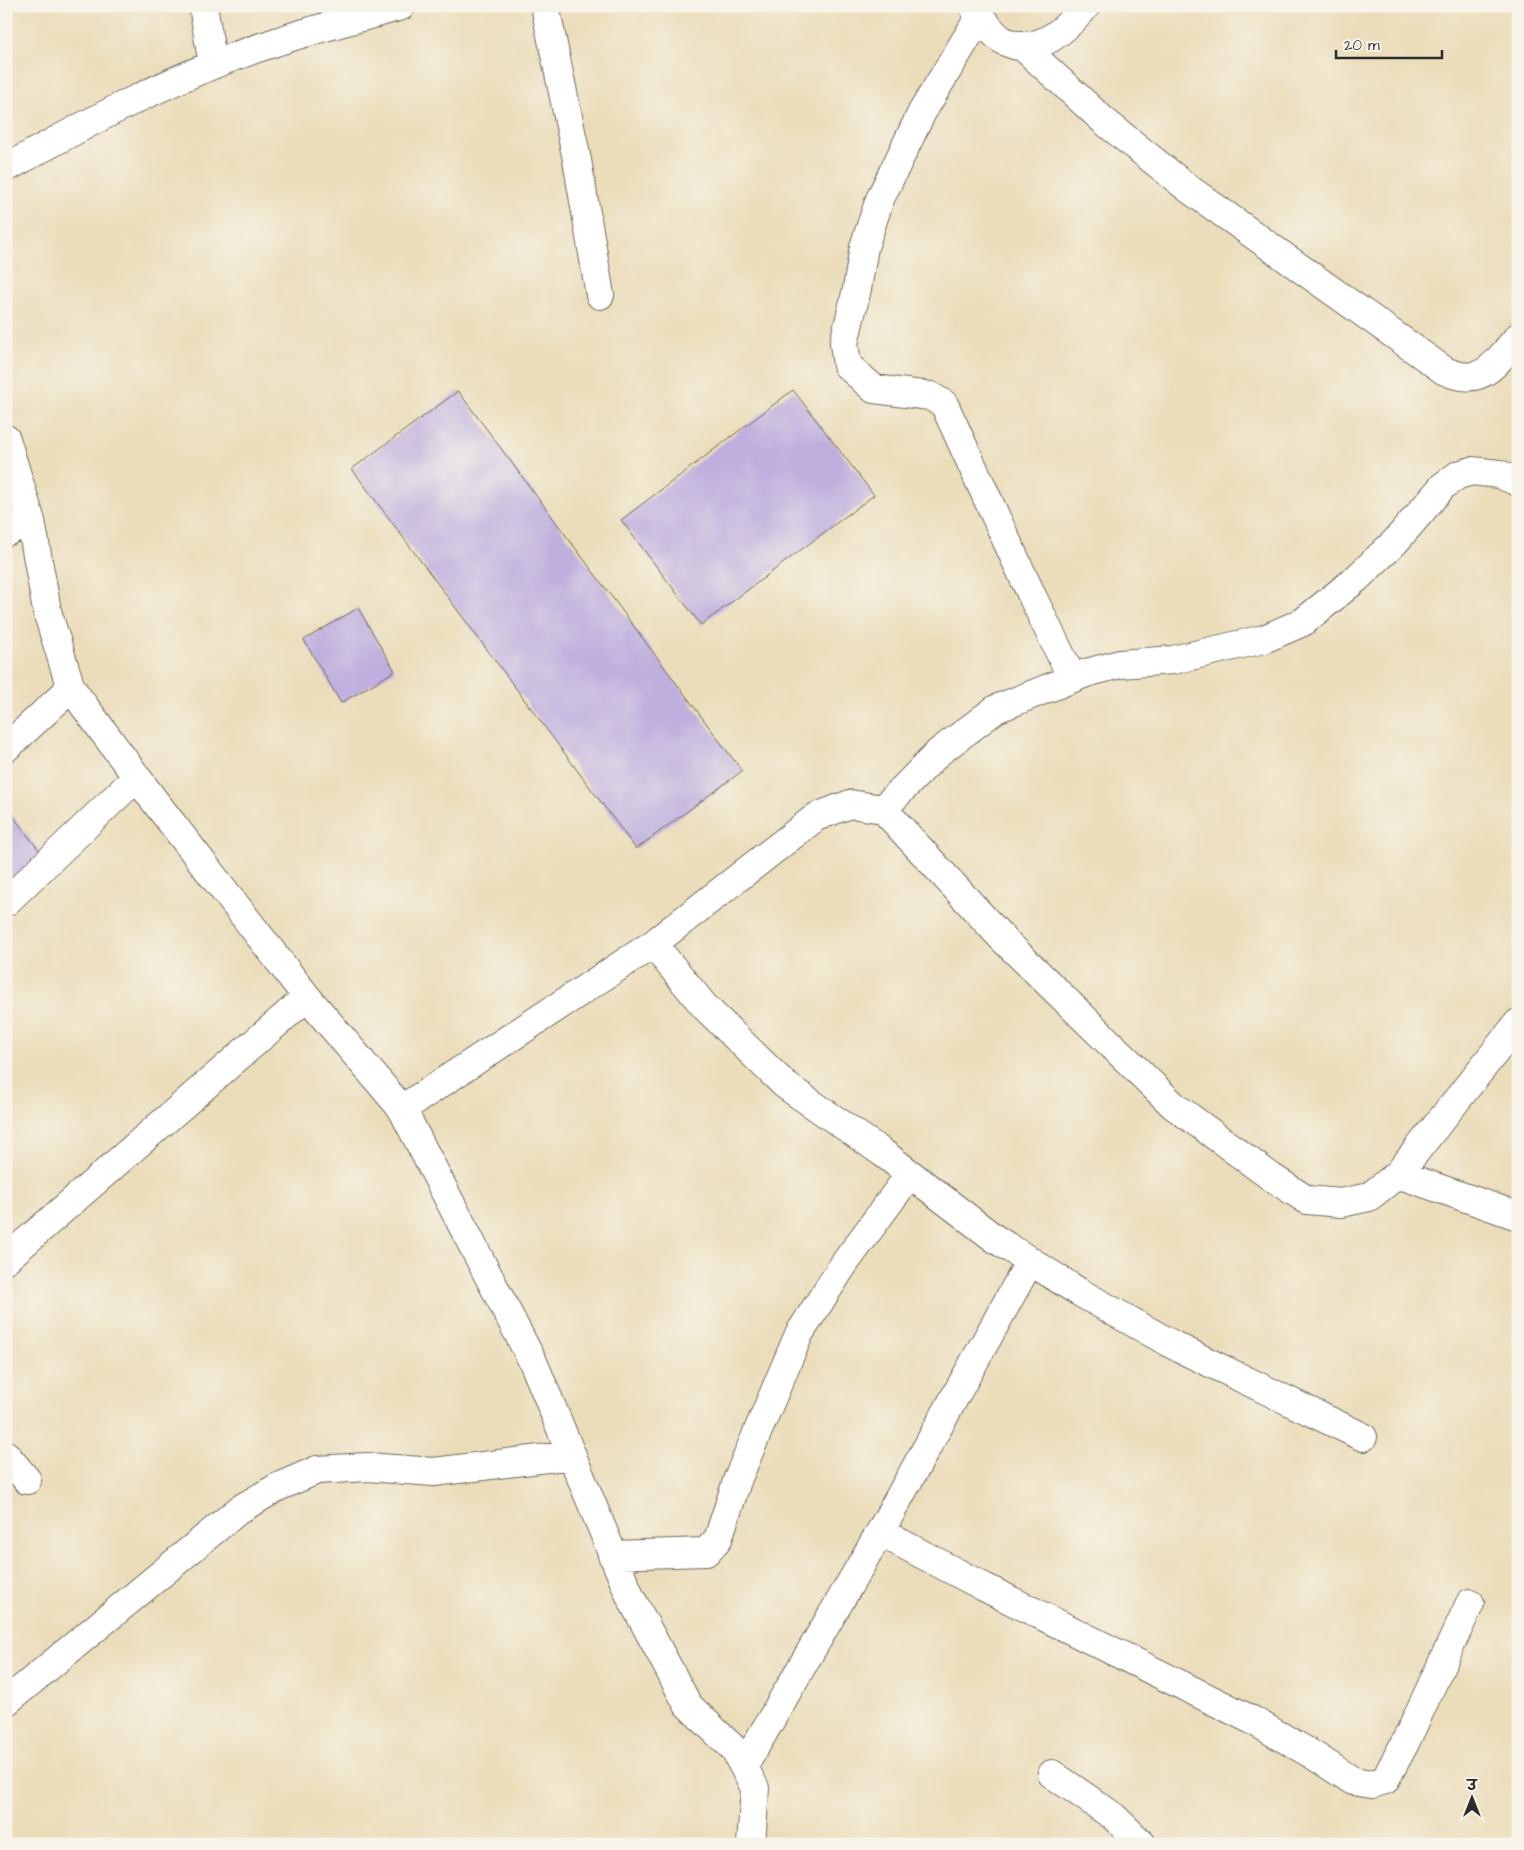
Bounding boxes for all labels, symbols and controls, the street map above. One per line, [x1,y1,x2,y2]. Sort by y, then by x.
scale bar [1336,28,1443,60]
text: 20 m [1344,35,1380,56]
north arrow [1446,1772,1496,1822]
text: उ [1465,1776,1478,1796]

